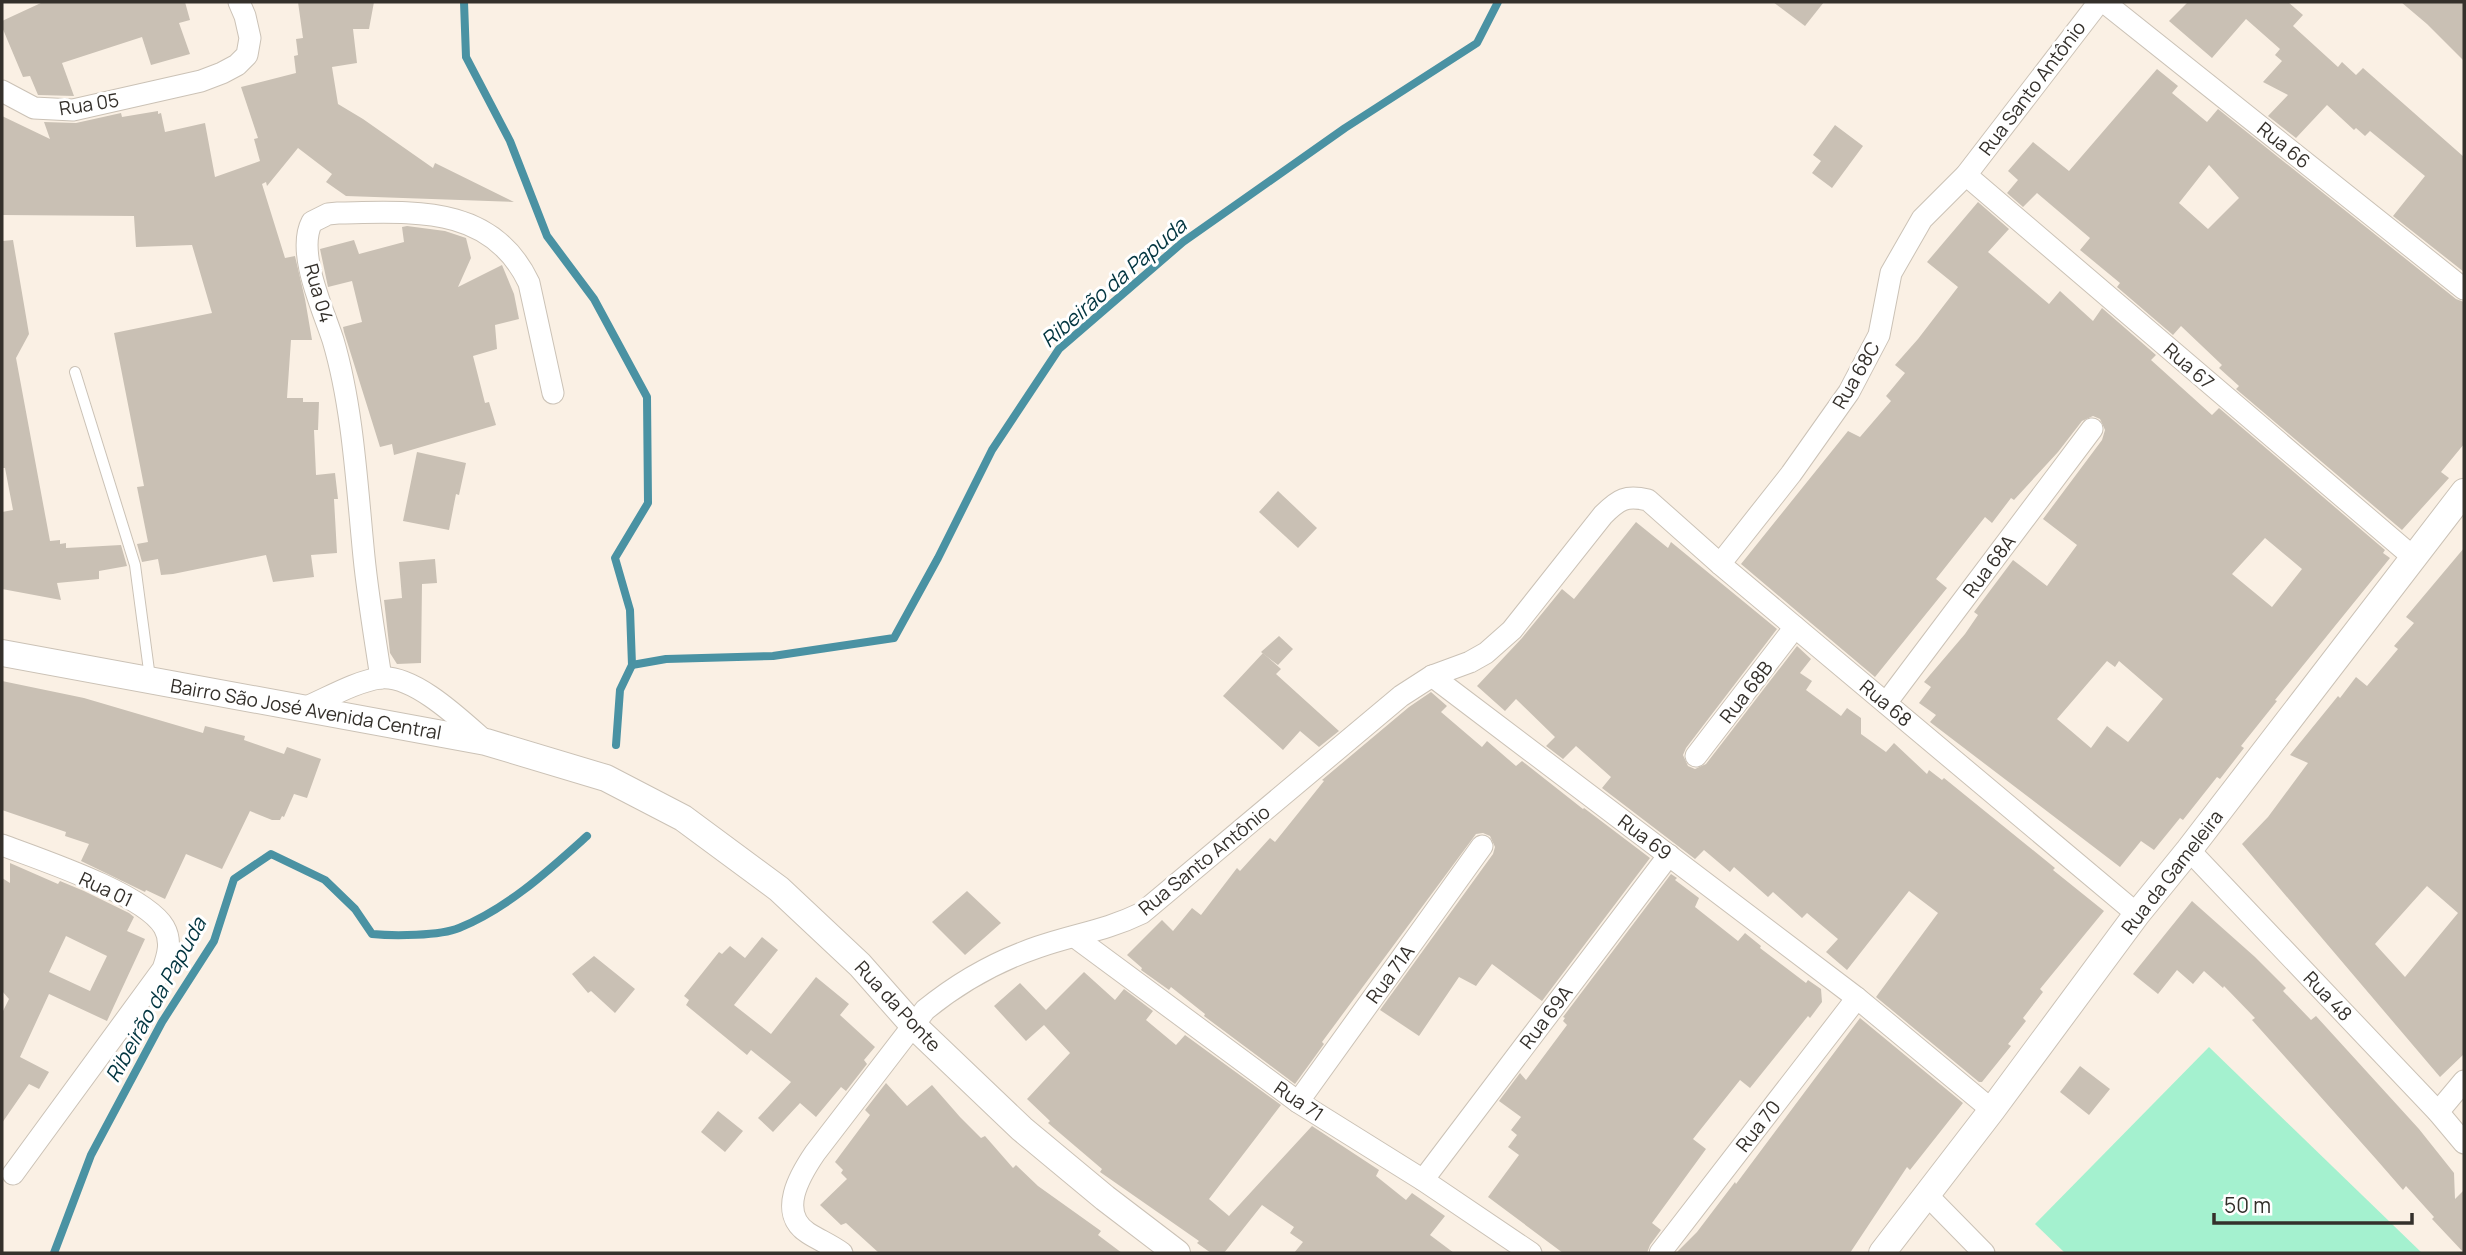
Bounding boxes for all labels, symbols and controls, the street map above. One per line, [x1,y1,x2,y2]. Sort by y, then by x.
street label: Rua Santo Antônio [1973,15,2091,161]
street label: Rua 05 [57,86,121,122]
street label: Rua 66 [2252,116,2316,174]
water label: Ribeirão da Papuda [1035,210,1193,353]
street label: Rua 04 [298,260,340,326]
street label: Rua 68C [1826,336,1886,414]
street label: Rua 67 [2158,337,2220,395]
street label: Rua 68A [1957,529,2021,603]
street label: Rua 68B [1714,655,1779,728]
street label: Bairro São José Avenida Central [168,672,444,746]
street label: Rua 68 [1854,674,1918,732]
street label: Rua Santo Antônio [1133,799,1275,921]
street label: Rua da Gameleira [2115,804,2229,940]
street label: Rua 69 [1613,808,1677,866]
street label: Rua 01 [75,865,137,913]
water label: Ribeirão da Papuda [98,911,213,1087]
street label: Rua 71A [1360,939,1420,1009]
street label: Rua da Ponte [849,955,947,1057]
street label: Rua 48 [2298,965,2358,1027]
street label: Rua 69A [1514,980,1578,1054]
street label: Rua 71 [1269,1075,1329,1127]
street label: Rua 70 [1730,1095,1786,1157]
scale bar [2214,1182,2412,1226]
text: 50 m [2224,1191,2271,1219]

